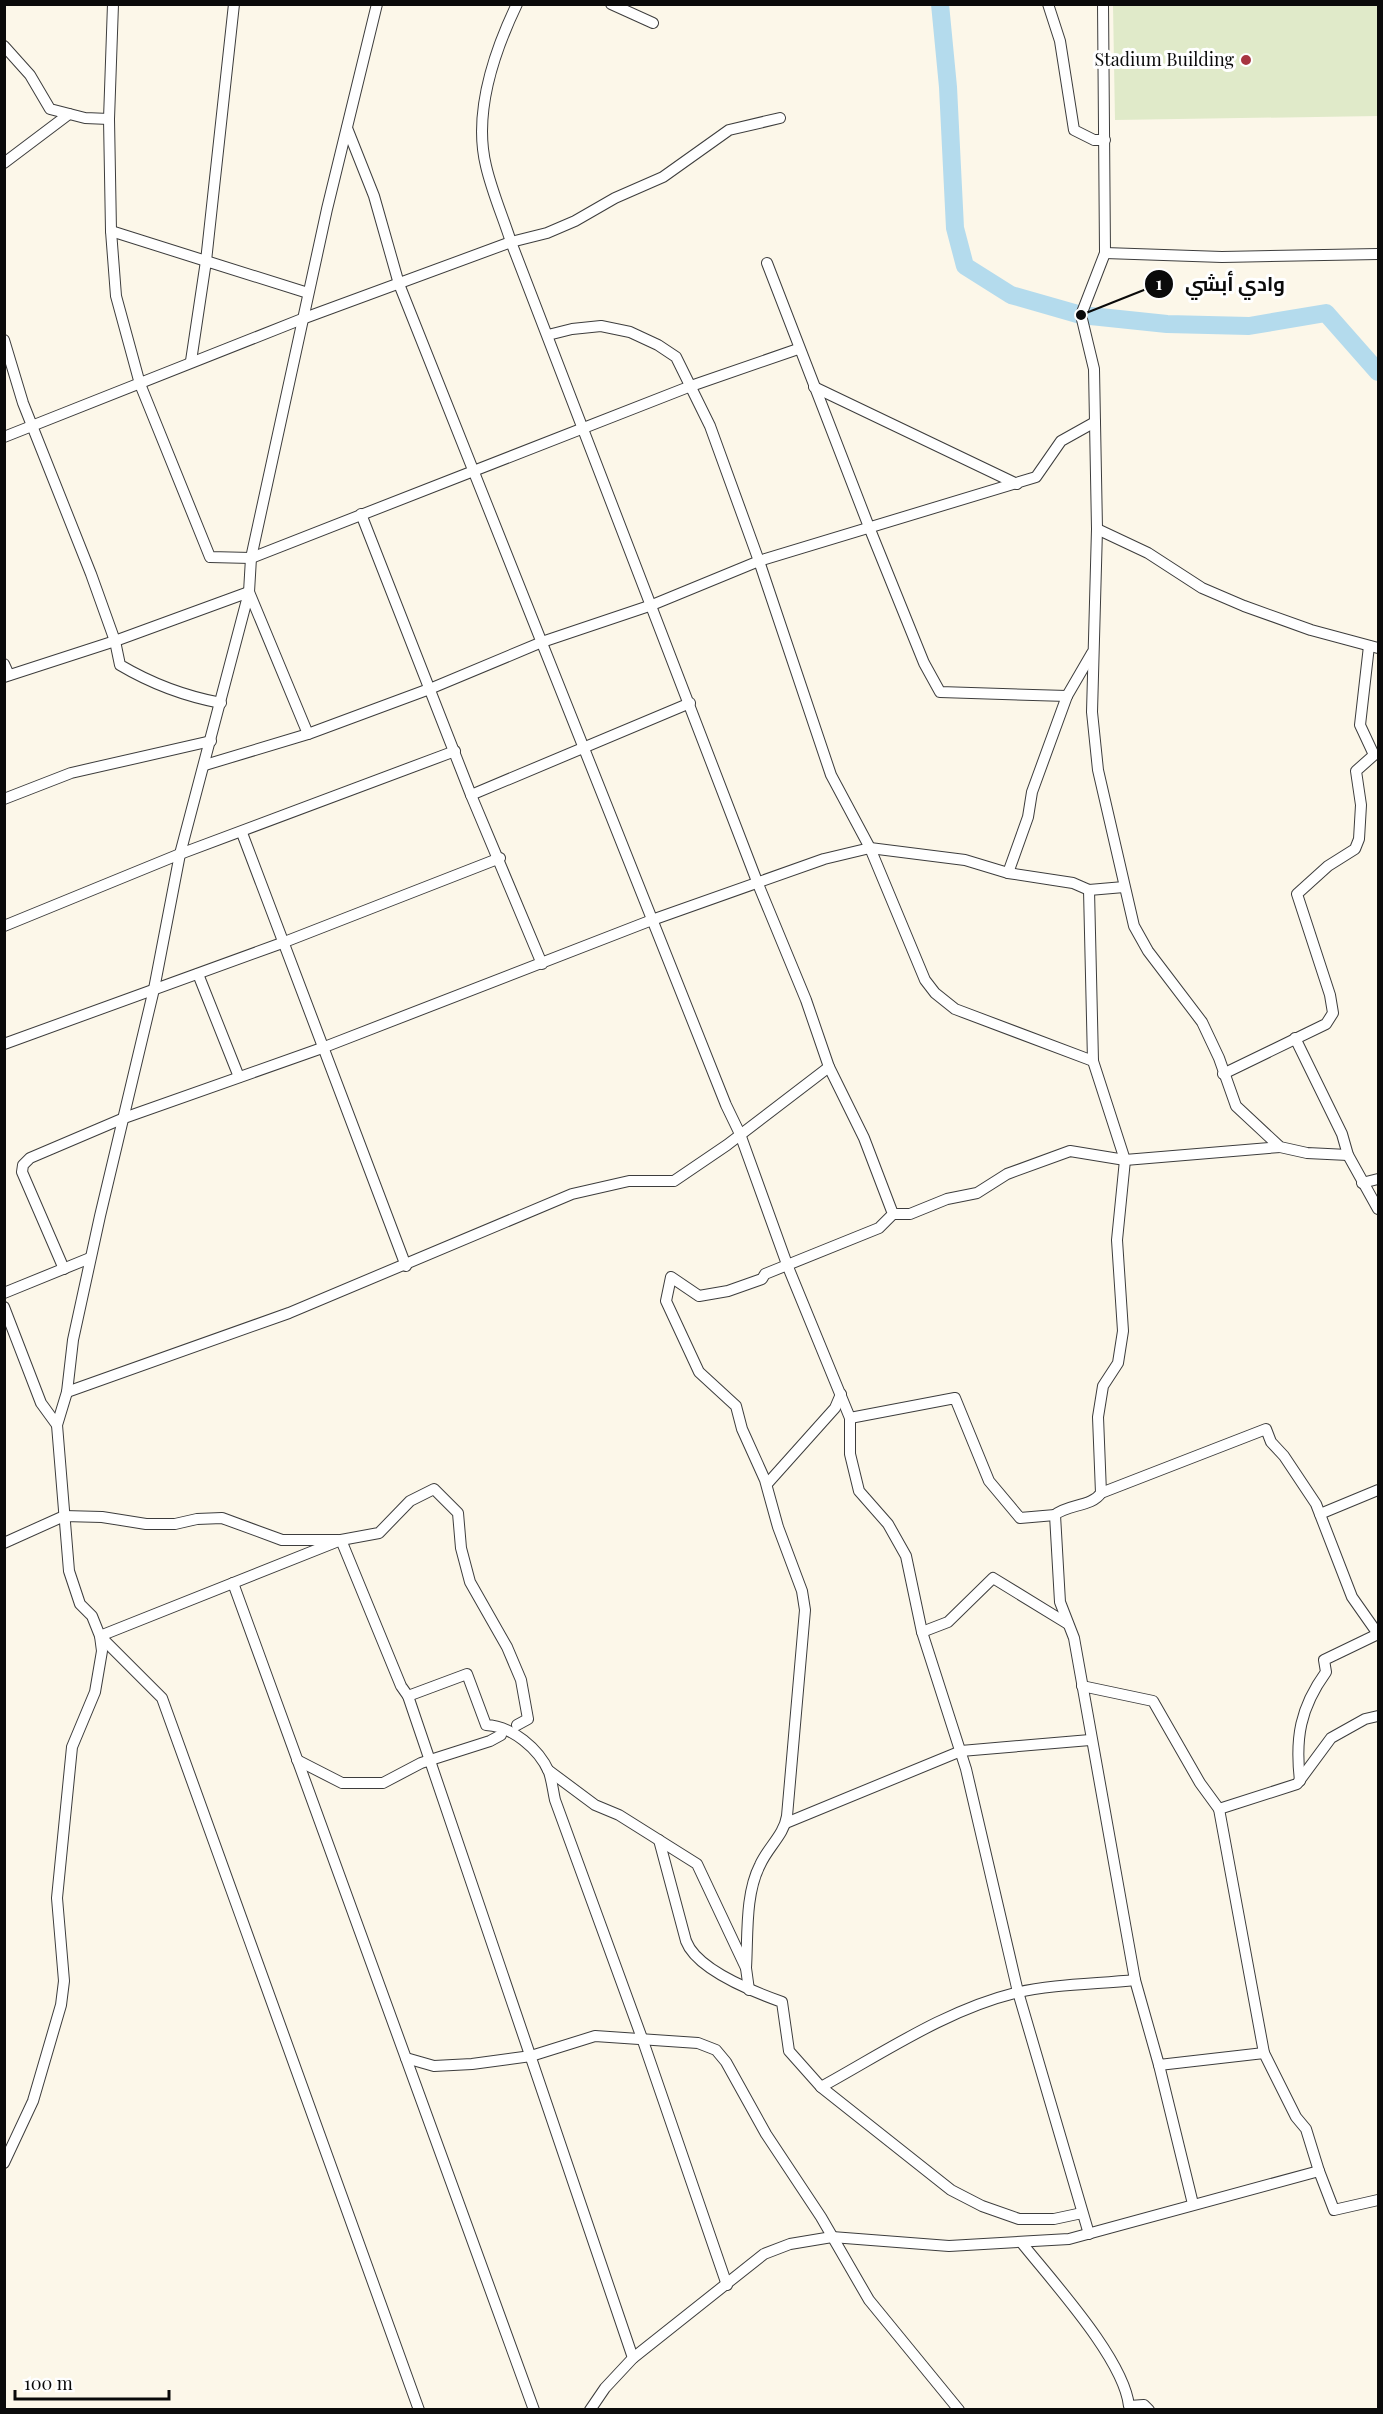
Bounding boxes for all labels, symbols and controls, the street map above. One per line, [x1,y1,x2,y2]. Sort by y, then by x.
place label: Stadium Building [1095,47,1234,71]
marker: Stadium Building [1239,53,1253,67]
callout: وادي أبشي [1144,265,1297,303]
text: وادي أبشي [1185,269,1285,300]
text: 1 [1156,271,1163,295]
scale bar [15,2363,170,2401]
text: 100 m [24,2371,73,2395]

